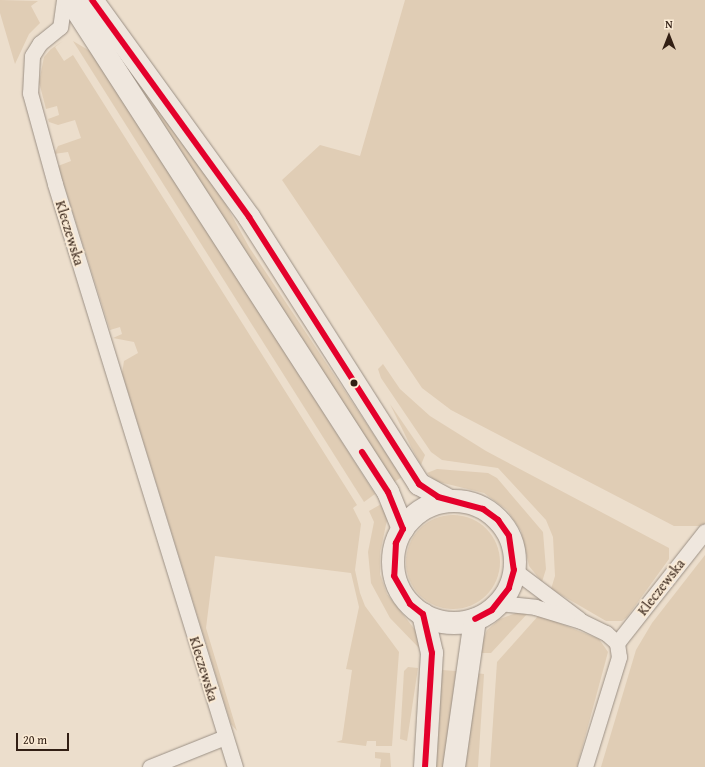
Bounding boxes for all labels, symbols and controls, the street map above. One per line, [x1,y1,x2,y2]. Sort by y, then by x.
north arrow [649,16,689,56]
text: N [665,16,673,32]
street label: Kleczewska [52,199,88,267]
unlabelled marker [349,378,359,388]
street label: Kleczewska [634,555,688,619]
street label: Kleczewska [186,635,222,703]
scale bar [18,725,71,751]
text: 20 m [23,731,47,748]

